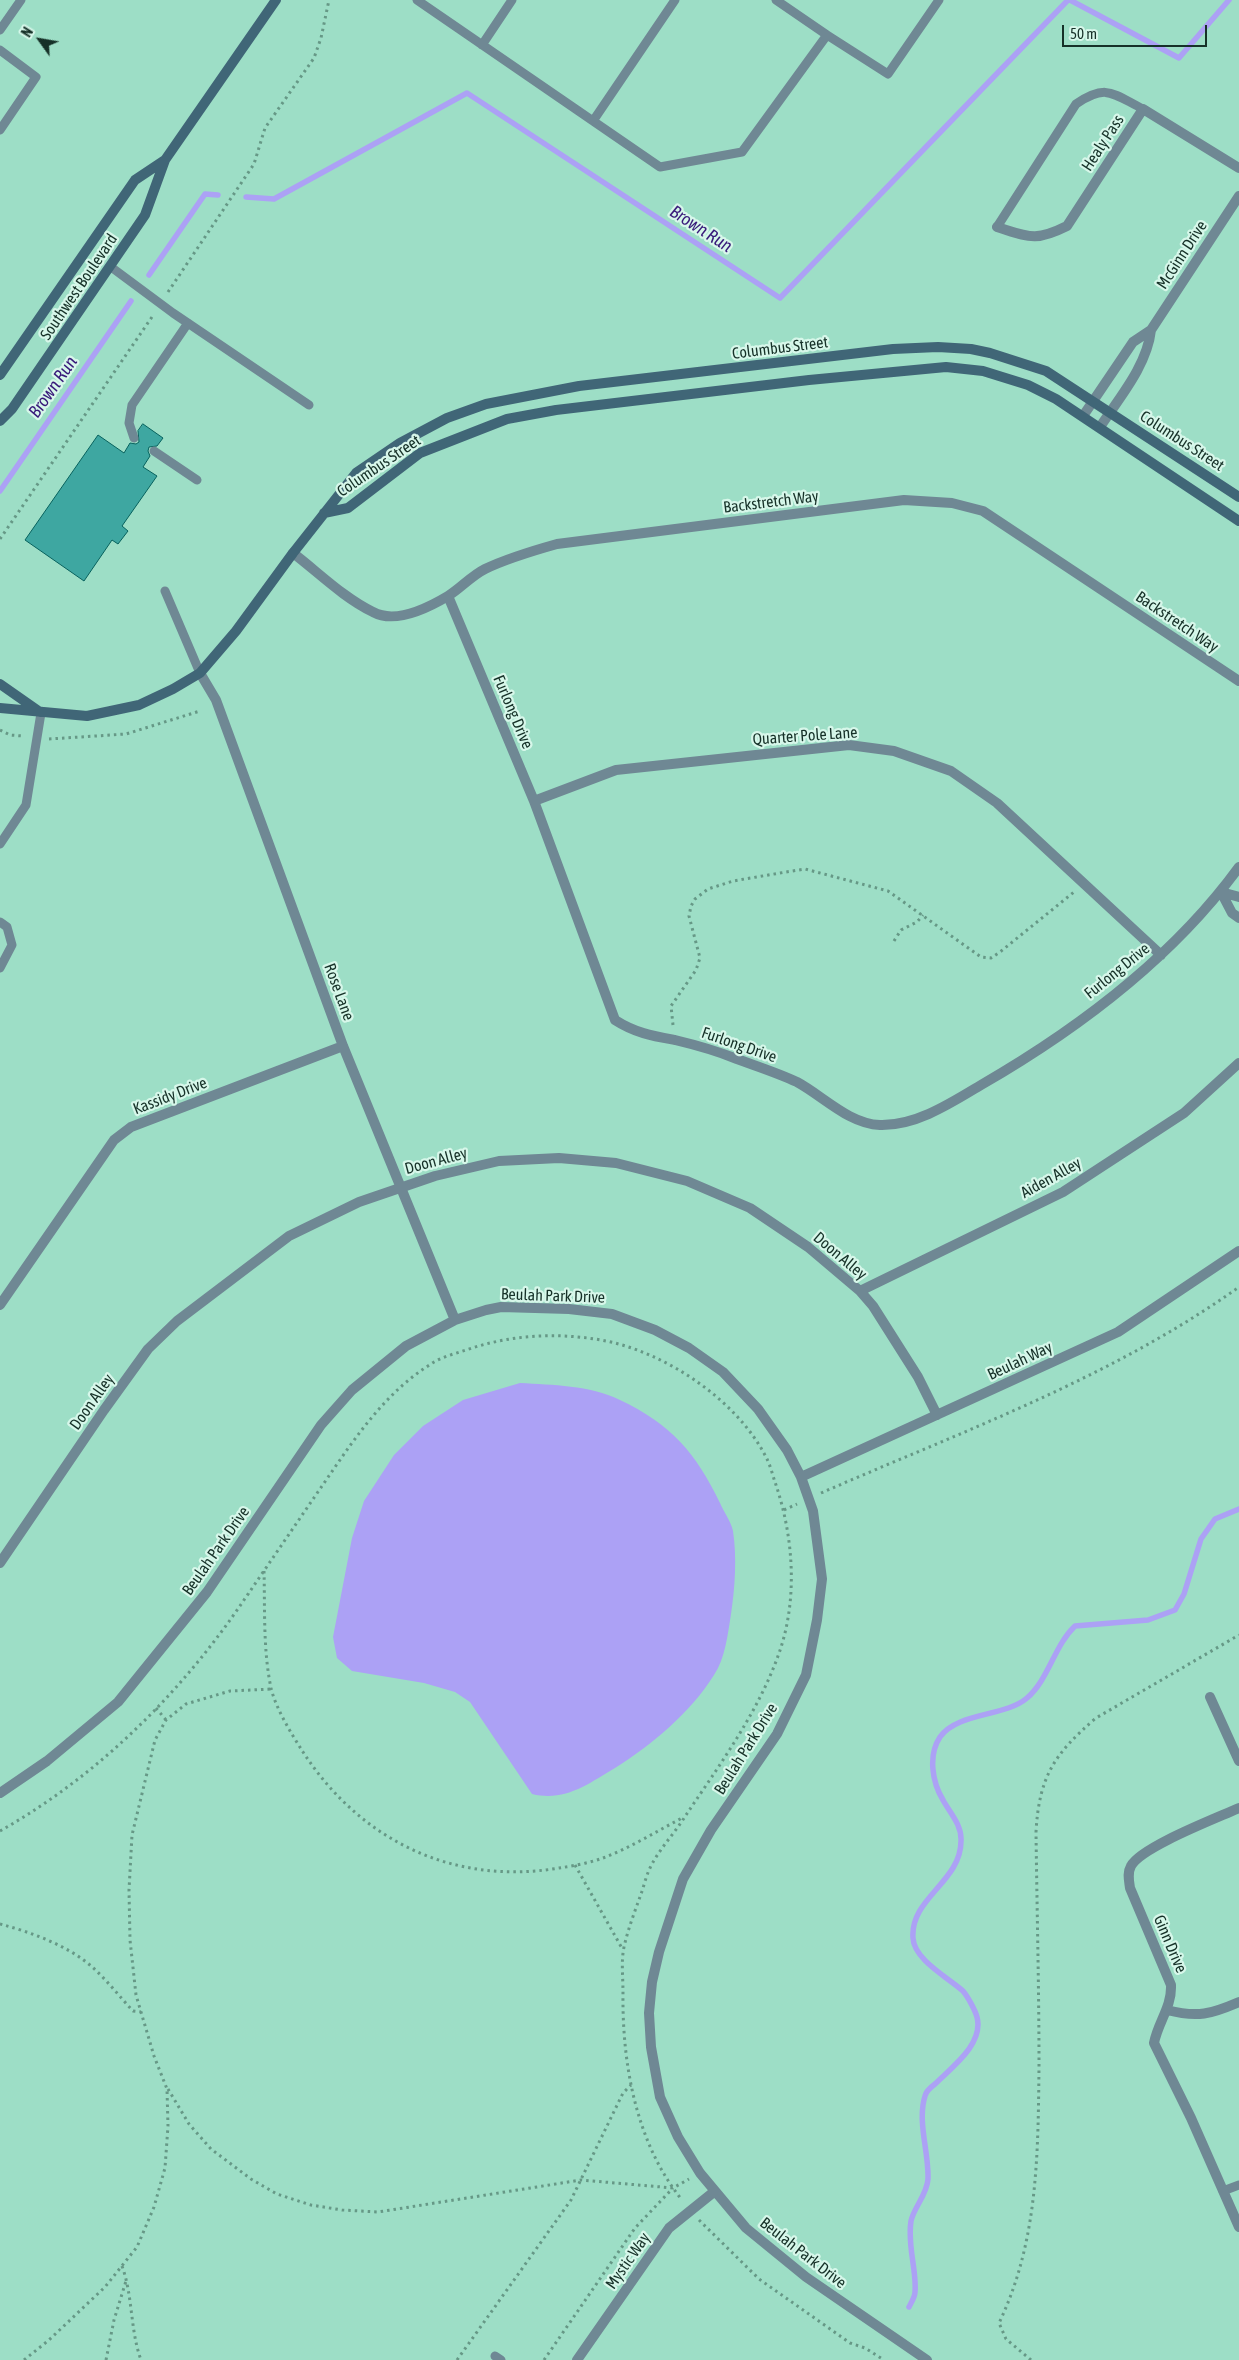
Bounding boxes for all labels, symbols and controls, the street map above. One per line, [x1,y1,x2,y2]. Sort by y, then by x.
north arrow [15,15,65,65]
scale bar [1064,15,1209,47]
text: N [18,24,36,40]
text: 50 m [1070,25,1097,42]
street label: Healy Pass [1078,111,1128,175]
water label: Brown Run [666,201,736,257]
street label: McGinn Drive [1153,217,1211,293]
street label: Southwest Boulevard [36,230,122,344]
street label: Columbus Street [731,333,829,363]
water label: Brown Run [24,352,82,422]
street label: Columbus Street [1136,407,1228,475]
street label: Columbus Street [334,431,424,501]
street label: Backstretch Way [722,487,820,517]
street label: Backstretch Way [1132,587,1222,657]
street label: Furlong Drive [489,672,537,752]
street label: Quarter Pole Lane [752,723,858,749]
street label: Furlong Drive [1081,939,1153,1003]
street label: Rose Lane [320,961,358,1023]
street label: Furlong Drive [699,1023,779,1067]
street label: Kassidy Drive [130,1073,210,1119]
street label: Doon Alley [403,1143,469,1179]
street label: Aiden Alley [1017,1154,1085,1202]
street label: Doon Alley [809,1228,871,1284]
street label: Beulah Park Drive [501,1285,605,1307]
street label: Beulah Way [985,1338,1055,1384]
street label: Doon Alley [66,1370,118,1434]
street label: Beulah Park Drive [178,1503,254,1599]
street label: Beulah Park Drive [710,1700,782,1798]
street label: Ginn Drive [1149,1912,1191,1976]
street label: Beulah Park Drive [756,2213,850,2293]
street label: Mystic Way [602,2229,654,2293]

